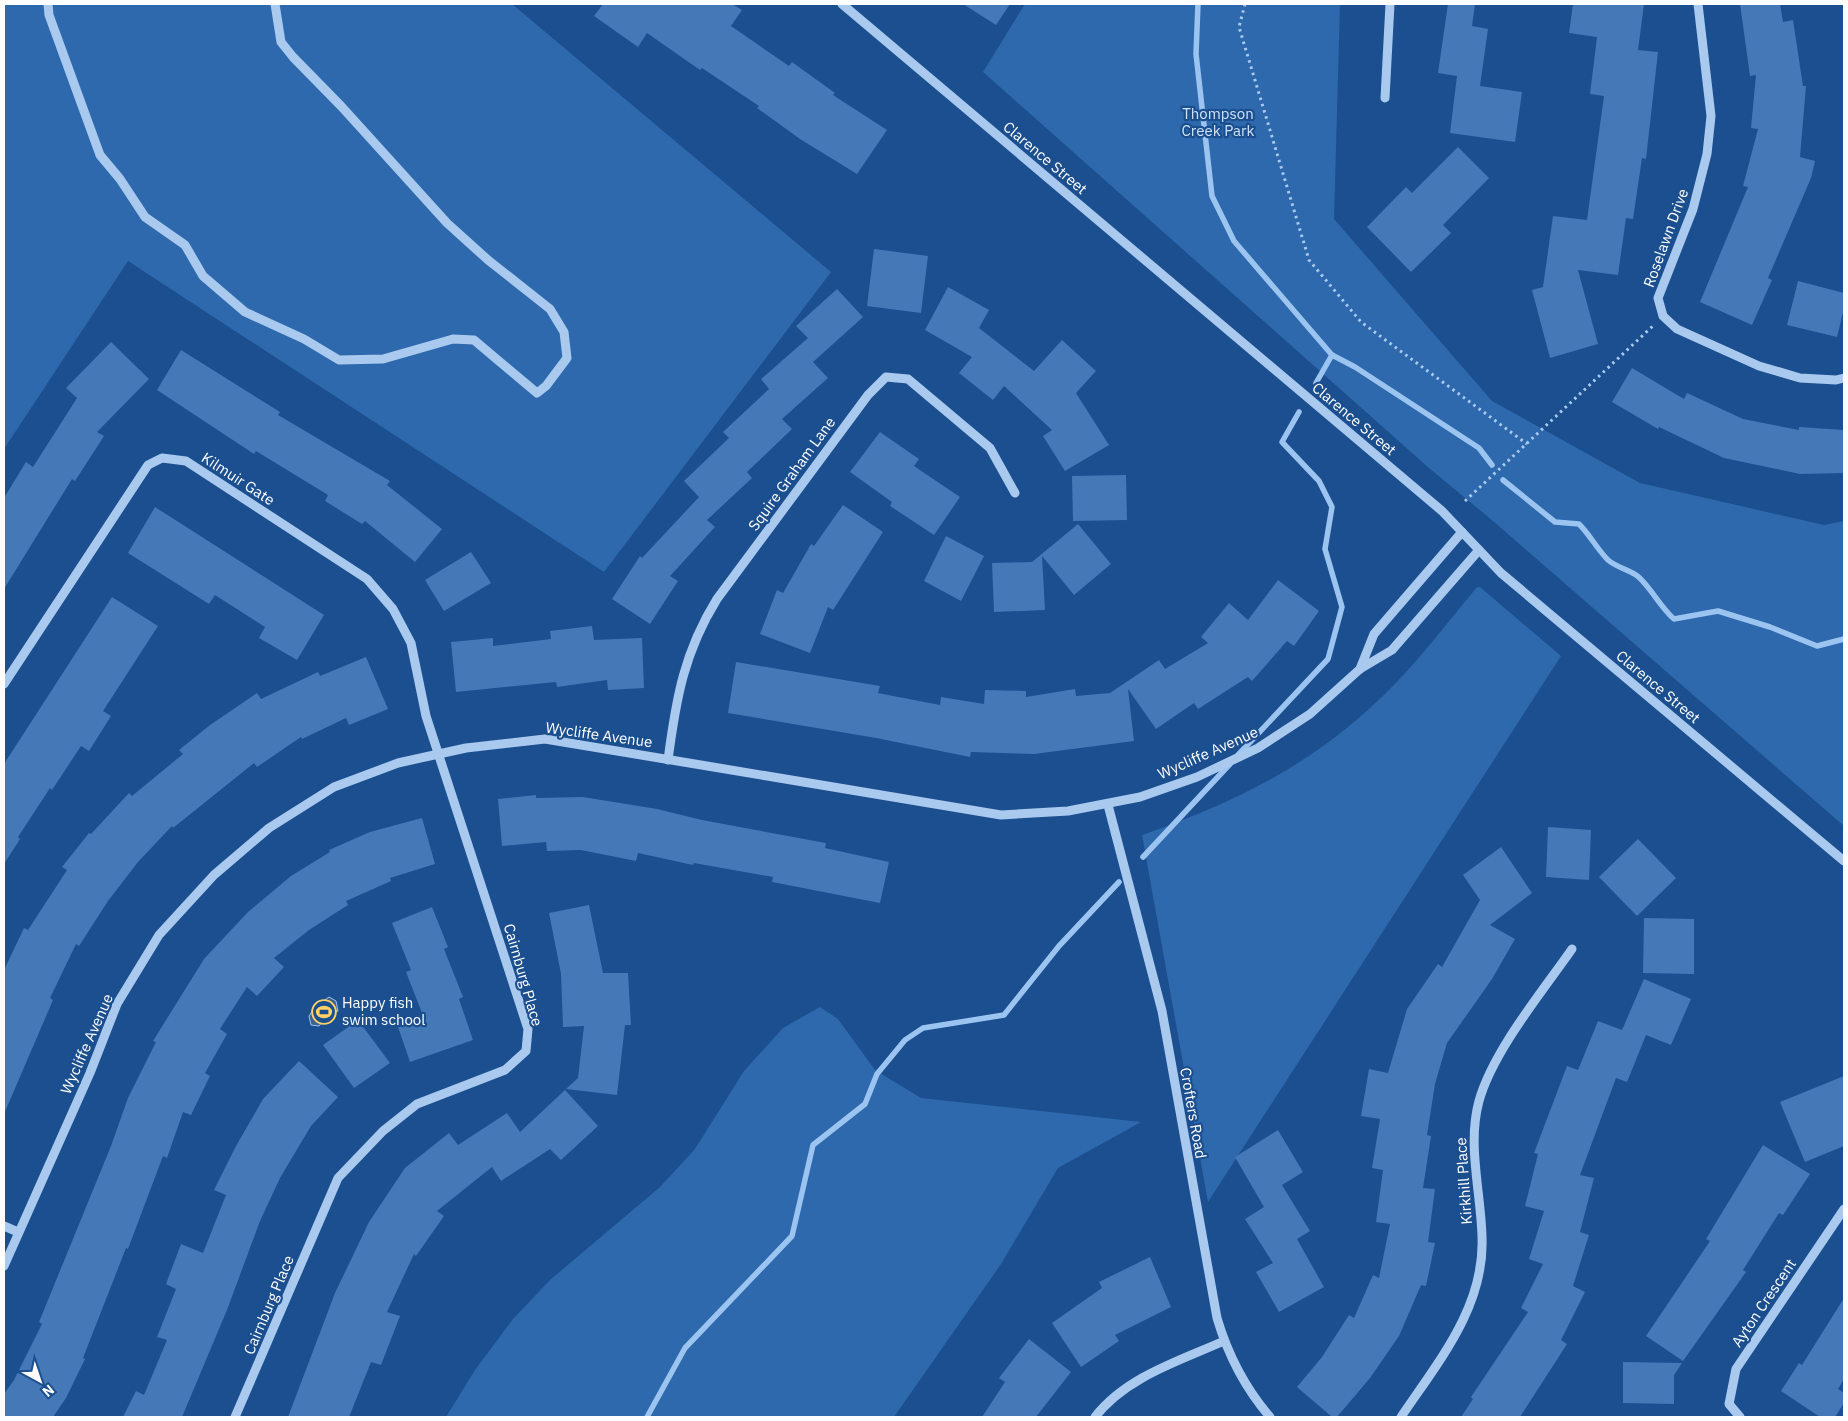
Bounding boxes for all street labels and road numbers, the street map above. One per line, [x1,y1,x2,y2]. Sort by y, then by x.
street label: Clarence Street [999,117,1091,198]
street label: Roselawn Drive [1639,186,1692,290]
street label: Clarence Street [1308,378,1400,459]
street label: Squire Graham Lane [744,413,839,534]
street label: Kilmuir Gate [198,448,279,509]
street label: Clarence Street [1612,646,1704,727]
street label: Wycliffe Avenue [544,718,654,751]
street label: Wycliffe Avenue [1155,722,1261,783]
street label: Cairnburg Place [500,921,547,1028]
street label: Wycliffe Avenue [56,991,117,1097]
street label: Crofters Road [1176,1066,1211,1160]
street label: Kirkhill Place [1451,1137,1476,1225]
street label: Cairnburg Place [239,1252,298,1357]
street label: Ayton Crescent [1727,1255,1800,1350]

